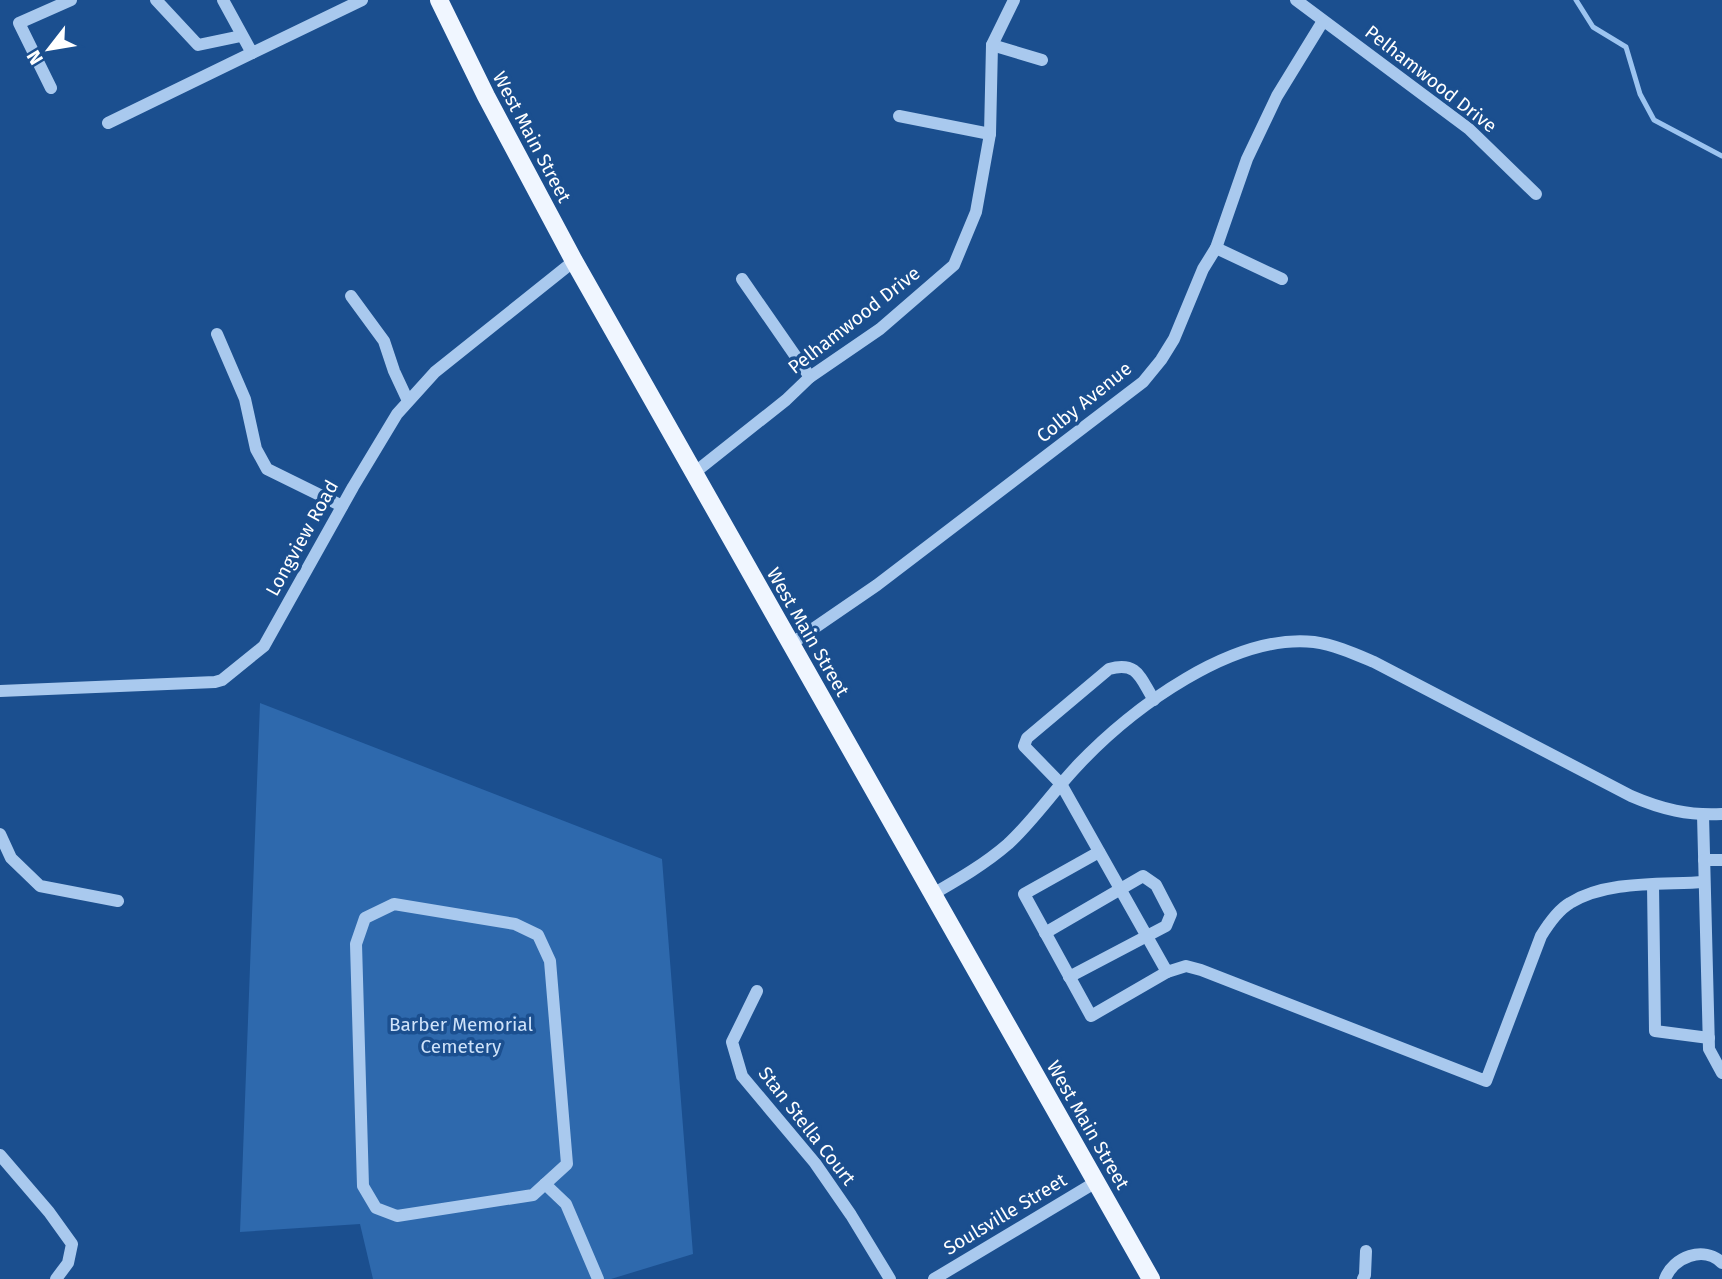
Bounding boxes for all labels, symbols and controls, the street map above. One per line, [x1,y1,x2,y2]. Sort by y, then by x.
north arrow [14,14,84,84]
street label: Pelhamwood Drive [1361,20,1501,138]
text: N [22,46,48,69]
street label: West Main Street [488,68,576,206]
street label: Pelhamwood Drive [784,261,924,379]
street label: Colby Avenue [1032,357,1136,447]
street label: Longview Road [261,476,343,600]
street label: West Main Street [762,564,854,701]
park label: Barber Memorial Cemetery [389,1013,534,1058]
street label: West Main Street [1042,1057,1134,1194]
street label: Stan Stella Court [754,1062,860,1190]
street label: Soulsville Street [939,1168,1071,1260]

